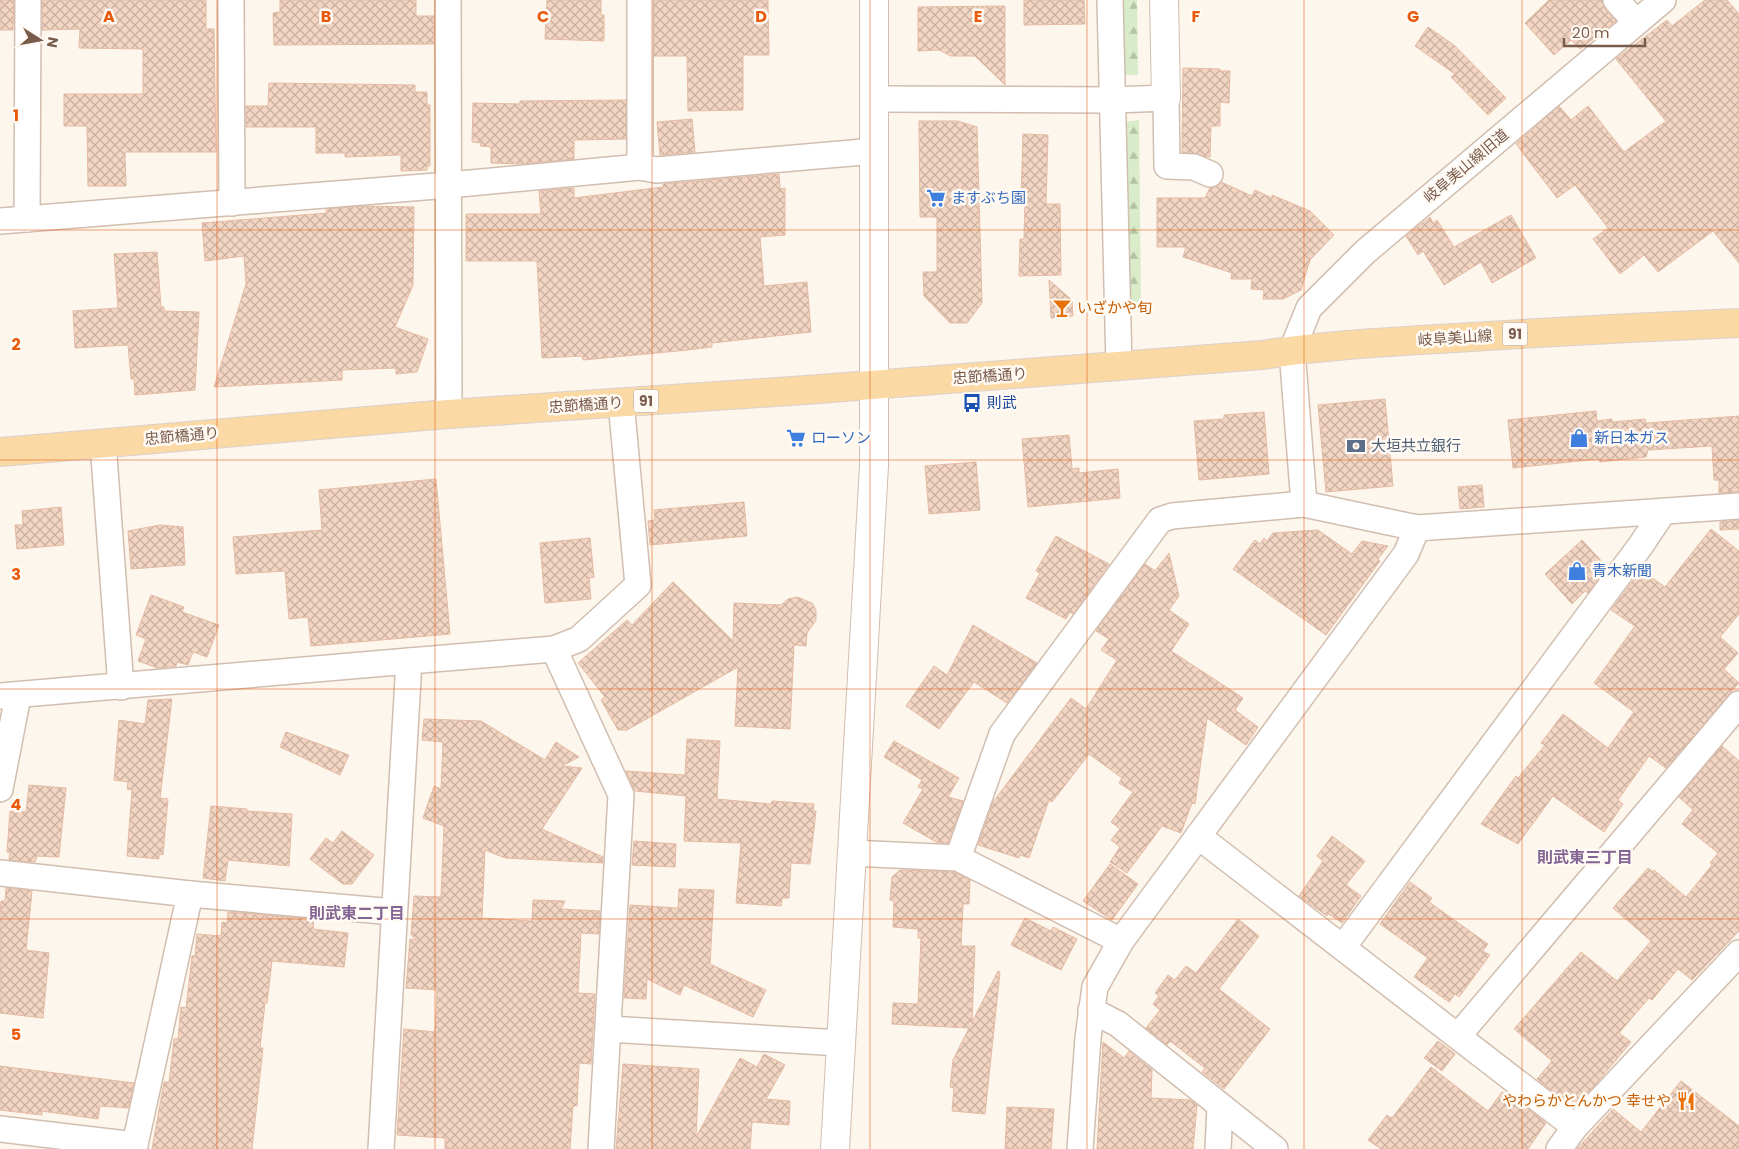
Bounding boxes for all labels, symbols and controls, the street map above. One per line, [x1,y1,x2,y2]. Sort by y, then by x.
text: A [103,5,115,28]
text: B [321,5,331,28]
text: C [537,5,549,28]
text: D [755,5,767,28]
text: E [974,5,982,28]
text: F [1192,5,1201,28]
text: G [1407,5,1419,28]
north arrow [15,15,65,65]
scale bar [1564,15,1645,47]
text: 20 m [1572,22,1610,43]
text: N [42,35,64,50]
text: 1 [13,104,19,127]
street label: 岐阜美山線旧道 [1419,124,1513,207]
supermarket icon: ますぶち園 [925,187,947,209]
place label: ますぶち園 [951,187,1026,208]
bar icon: いざかや旬 [1051,297,1073,319]
place label: いざかや旬 [1077,297,1152,318]
road number: 91 [1502,322,1528,346]
street label: 岐阜美山線 [1417,324,1493,351]
text: 2 [11,333,21,356]
street label: 忠節橋通り [952,362,1028,389]
road number: 91 [634,390,658,412]
street label: 忠節橋通り [548,391,624,418]
bus stop icon: 則武 [961,392,983,414]
place label: 則武 [987,392,1017,413]
street label: 忠節橋通り [144,422,220,449]
supermarket icon: ローソン [785,427,807,449]
place label: ローソン [811,427,871,448]
shop icon: 新日本ガス [1568,427,1590,449]
place label: 新日本ガス [1594,427,1669,448]
bank icon: 大垣共立銀行 [1345,435,1367,457]
place label: 大垣共立銀行 [1371,435,1461,456]
shop icon: 青木新聞 [1566,560,1588,582]
place label: 青木新聞 [1592,560,1652,581]
text: 3 [11,563,21,586]
text: 4 [11,793,22,816]
district label: 則武東三丁目 [1537,846,1633,869]
district label: 則武東二丁目 [309,902,405,925]
text: 5 [11,1023,21,1046]
place label: やわらかとんかつ 幸せや [1502,1090,1671,1111]
restaurant icon: やわらかとんかつ 幸せや [1675,1090,1697,1112]

